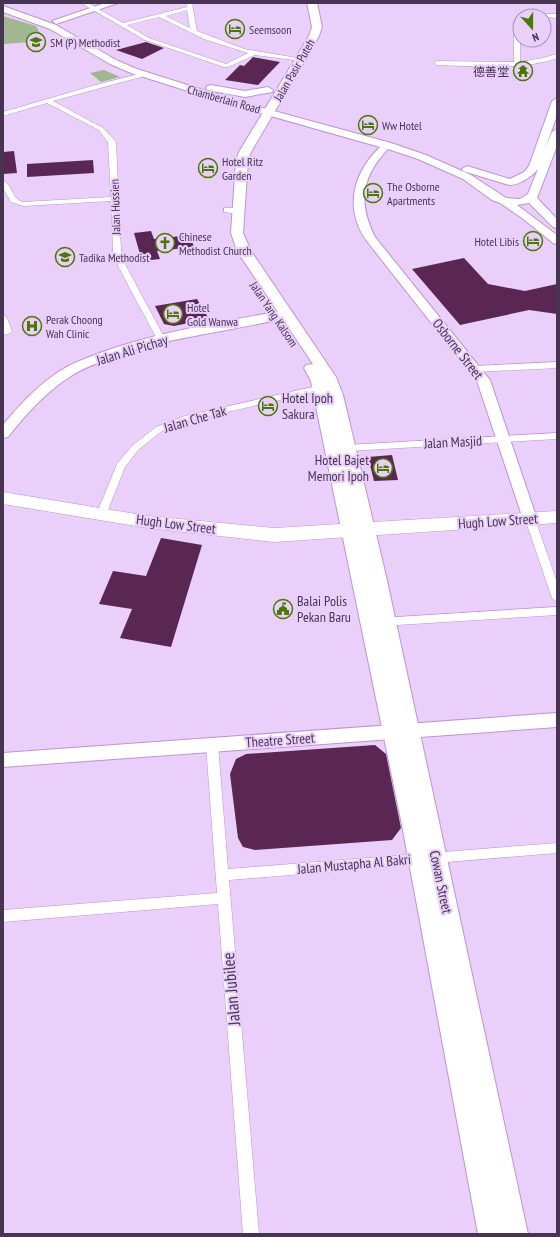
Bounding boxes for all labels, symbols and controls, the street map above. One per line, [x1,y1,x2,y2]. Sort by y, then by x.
north arrow [512,8,552,48]
hotel icon: Seemsoon [224,18,246,40]
place label: Seemsoon [249,22,291,37]
text: N [530,30,541,45]
school or university icon: SM (P) Methodist [25,31,47,53]
place label: SM (P) Methodist [50,35,121,50]
street label: Jalan Pasir Puteh [270,36,318,105]
temple icon: 德善堂 [512,60,534,82]
place label: 德善堂 [473,64,509,79]
street label: Chamberlain Road [186,81,262,117]
hotel icon: Ww Hotel [357,114,379,136]
place label: Ww Hotel [382,118,422,133]
place label: Hotel Ritz Garden [222,154,263,183]
hotel icon: Hotel Ritz Garden [197,157,219,179]
street label: Jalan Hussien [107,179,124,236]
place label: The Osborne Apartments [387,179,440,208]
hotel icon: The Osborne Apartments [362,182,384,204]
place label: Chinese Methodist Church [179,229,252,258]
hotel icon: Hotel Libis [522,230,544,252]
church icon: Chinese Methodist Church [154,232,176,254]
place label: Hotel Libis [474,234,519,249]
school or university icon: Tadika Methodist [54,246,76,268]
place label: Tadika Methodist [79,250,150,265]
street label: Jalan Yang Kalsom [246,278,301,350]
place label: Hotel Gold Wanwa [187,300,238,329]
hotel icon: Hotel Gold Wanwa [162,303,184,325]
place label: Perak Choong Wah Clinic [46,312,103,341]
hospital icon: Perak Choong Wah Clinic [21,315,43,337]
street label: Osborne Street [429,315,487,383]
street label: Jalan Ali Pichay [93,330,171,370]
place label: Hotel Ipoh Sakura [282,389,333,423]
hotel icon: Hotel Ipoh Sakura [257,395,279,417]
street label: Jalan Che Tak [161,401,229,437]
street label: Jalan Masjid [422,431,483,453]
place label: Hotel Bajet Memori Ipoh [308,451,369,485]
hotel icon: Hotel Bajet Memori Ipoh [372,457,394,479]
street label: Hugh Low Street [458,509,539,533]
street label: Hugh Low Street [135,510,217,538]
place label: Balai Polis Pekan Baru [297,592,351,626]
public building icon: Balai Polis Pekan Baru [272,598,294,620]
street label: Theatre Street [245,729,315,751]
street label: Cowan Street [426,849,456,915]
street label: Jalan Mustapha Al Bakri [295,850,412,878]
street label: Jalan Jubilee [217,952,245,1027]

